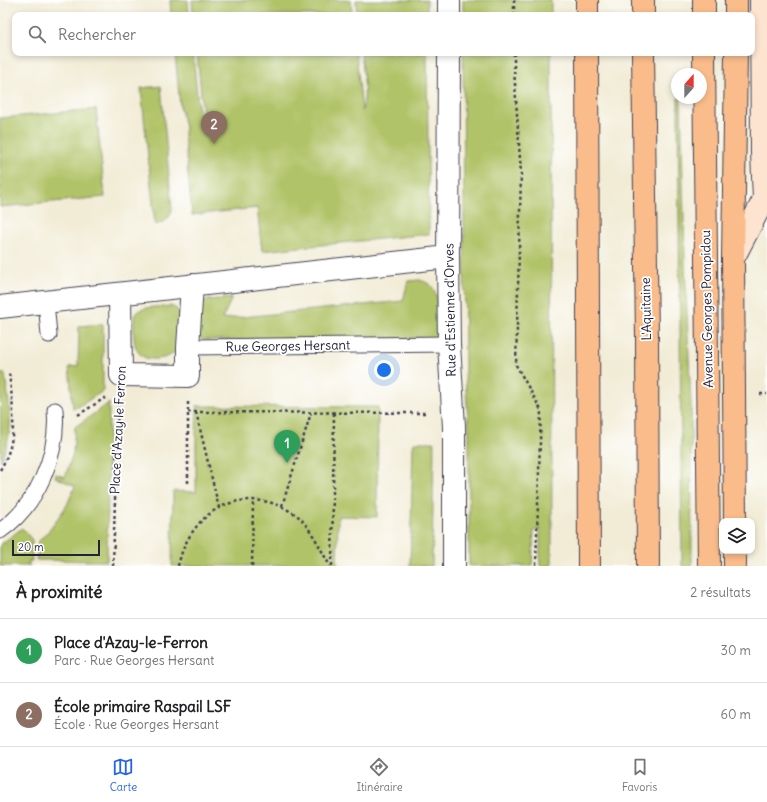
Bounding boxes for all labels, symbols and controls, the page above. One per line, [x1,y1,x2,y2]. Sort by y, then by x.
search box [12,12,755,56]
icon: search [26,23,48,45]
text: Rechercher [58,25,136,44]
north arrow [671,68,707,104]
pin: 2 [201,111,227,144]
street label: Avenue Georges Pompidou [697,230,717,388]
street label: Rue d'Estienne d'Orves [440,243,460,377]
street label: L'Aquitaine [637,277,655,341]
street label: Rue Georges Hersant [226,336,351,356]
your location [374,360,394,380]
street label: Place d'Azay le Ferron [106,365,130,495]
pin: 1 [274,430,300,463]
map controls [719,518,755,554]
button: layers [719,518,755,554]
scale bar [12,538,100,557]
text: 20 m [18,540,44,554]
text: À proximité [16,581,102,603]
text: 2 résultats [690,584,751,601]
text: Place d'Azay-le-Ferron [54,633,208,652]
text: 1 [26,642,32,659]
text: 30 m [721,642,751,659]
text: Parc · Rue Georges Hersant [54,652,214,669]
text: École primaire Raspail LSF [54,697,231,716]
text: 2 [25,706,33,723]
text: 60 m [720,706,751,723]
text: École · Rue Georges Hersant [54,716,219,733]
tab: Carte [110,756,137,794]
tab: Itinéraire [356,756,403,794]
tab: Favoris [622,756,657,794]

